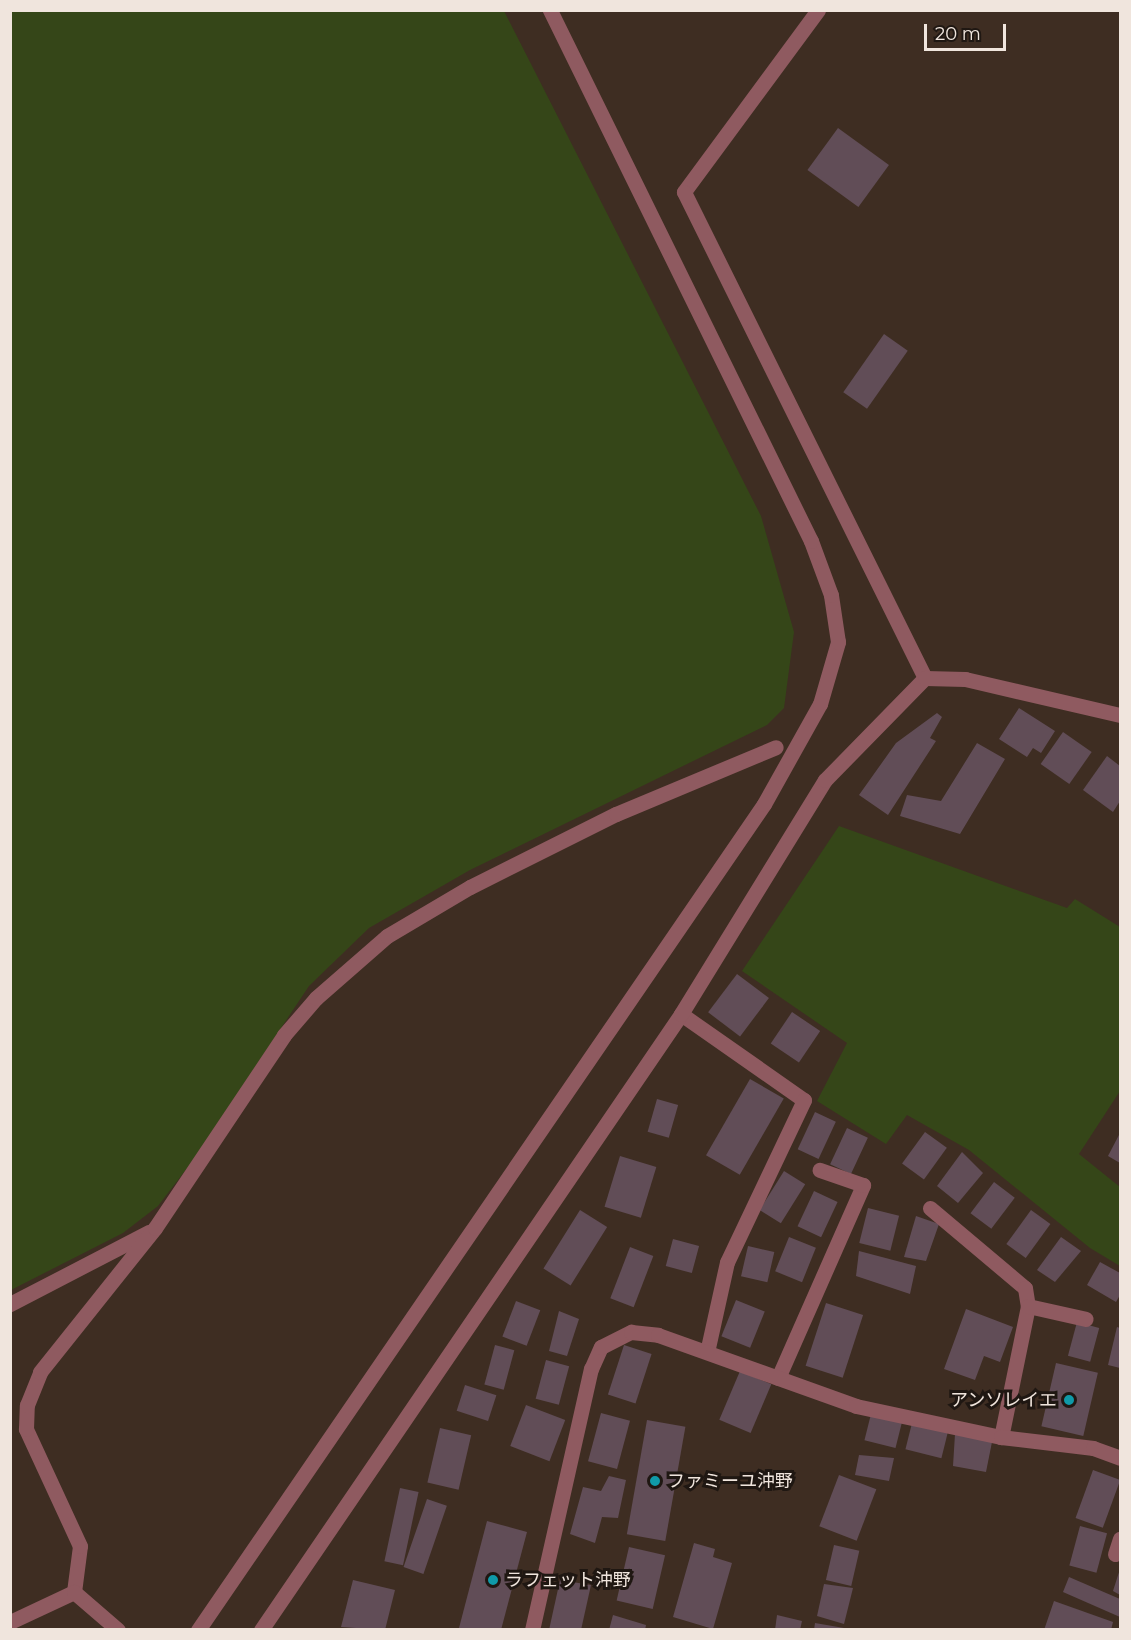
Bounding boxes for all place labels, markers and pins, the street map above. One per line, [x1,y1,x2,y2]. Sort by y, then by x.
place label: アンソレイエ [949,1389,1057,1411]
marker: アンソレイエ [1062,1393,1076,1407]
place label: ファミーユ沖野 [667,1470,793,1492]
marker: ファミーユ沖野 [648,1474,662,1488]
place label: ラフェット沖野 [505,1569,631,1591]
marker: ラフェット沖野 [486,1573,500,1587]

